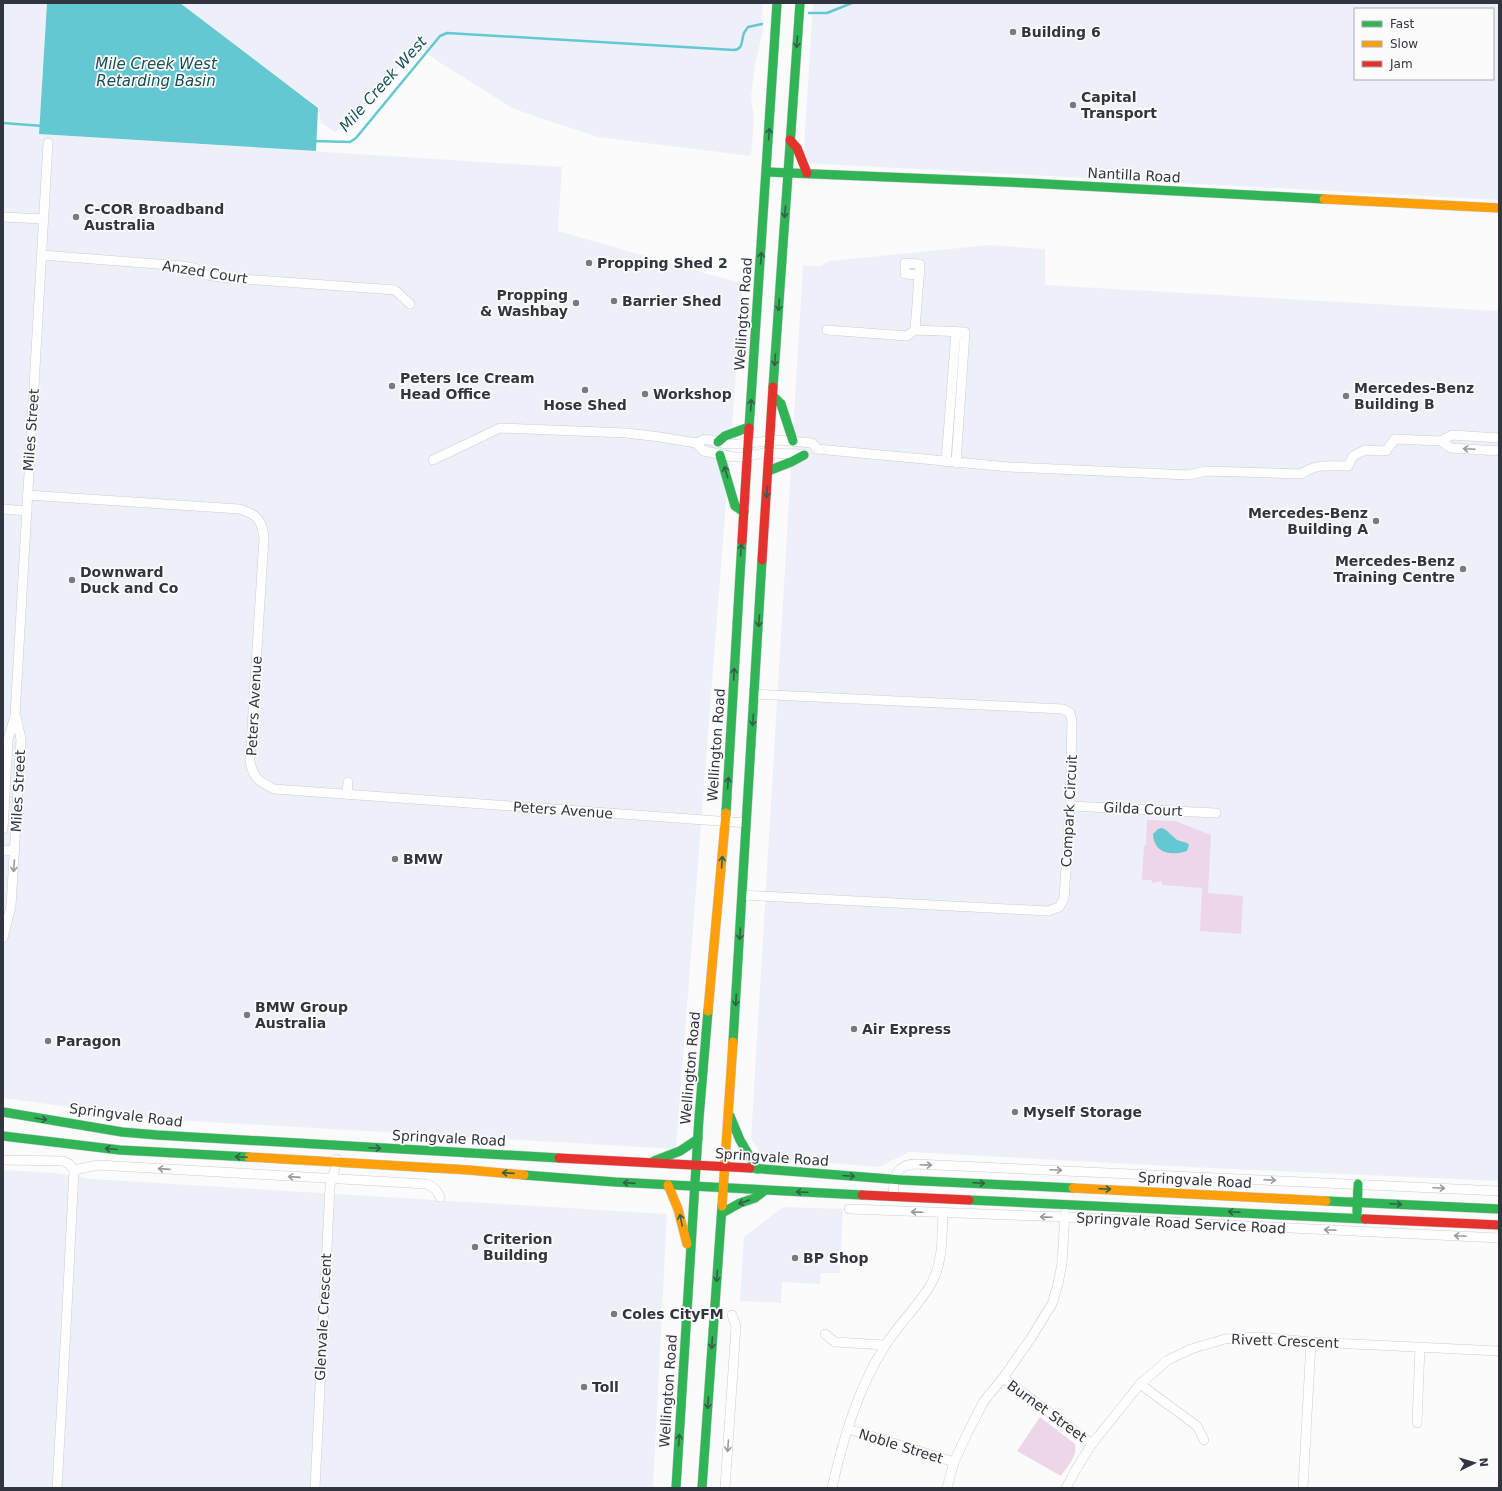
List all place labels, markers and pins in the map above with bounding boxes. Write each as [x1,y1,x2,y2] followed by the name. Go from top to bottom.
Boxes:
[1021,24,1101,40] place label: Building 6
[1008,27,1018,37] marker: Building 6
[1081,89,1157,121] place label: Capital Transport
[1068,100,1078,110] marker: Capital Transport
[84,201,224,233] place label: C-COR Broadband Australia
[71,212,81,222] marker: C-COR Broadband Australia
[597,255,728,271] place label: Propping Shed 2
[584,258,594,268] marker: Propping Shed 2
[480,287,568,319] place label: Propping & Washbay
[622,293,722,309] place label: Barrier Shed
[609,296,619,306] marker: Barrier Shed
[571,298,581,308] marker: Propping & Washbay
[400,370,535,402] place label: Peters Ice Cream Head Office
[1354,380,1474,412] place label: Mercedes-Benz Building B
[387,381,397,391] marker: Peters Ice Cream Head Office
[580,385,590,395] marker: Hose Shed
[653,386,732,402] place label: Workshop
[640,389,650,399] marker: Workshop
[1341,391,1351,401] marker: Mercedes-Benz Building B
[543,397,627,413] place label: Hose Shed
[1248,505,1368,537] place label: Mercedes-Benz Building A
[1371,516,1381,526] marker: Mercedes-Benz Building A
[1333,553,1455,585] place label: Mercedes-Benz Training Centre
[80,564,179,596] place label: Downward Duck and Co
[1458,564,1468,574] marker: Mercedes-Benz Training Centre
[67,575,77,585] marker: Downward Duck and Co
[403,851,443,867] place label: BMW
[390,854,400,864] marker: BMW
[255,999,348,1031] place label: BMW Group Australia
[242,1010,252,1020] marker: BMW Group Australia
[862,1021,951,1037] place label: Air Express
[849,1024,859,1034] marker: Air Express
[56,1033,121,1049] place label: Paragon
[43,1036,53,1046] marker: Paragon
[1023,1104,1142,1120] place label: Myself Storage
[1010,1107,1020,1117] marker: Myself Storage
[483,1231,552,1263] place label: Criterion Building
[470,1242,480,1252] marker: Criterion Building
[803,1250,869,1266] place label: BP Shop
[790,1253,800,1263] marker: BP Shop
[622,1306,724,1322] place label: Coles CityFM
[609,1309,619,1319] marker: Coles CityFM
[592,1379,619,1395] place label: Toll
[579,1382,589,1392] marker: Toll

